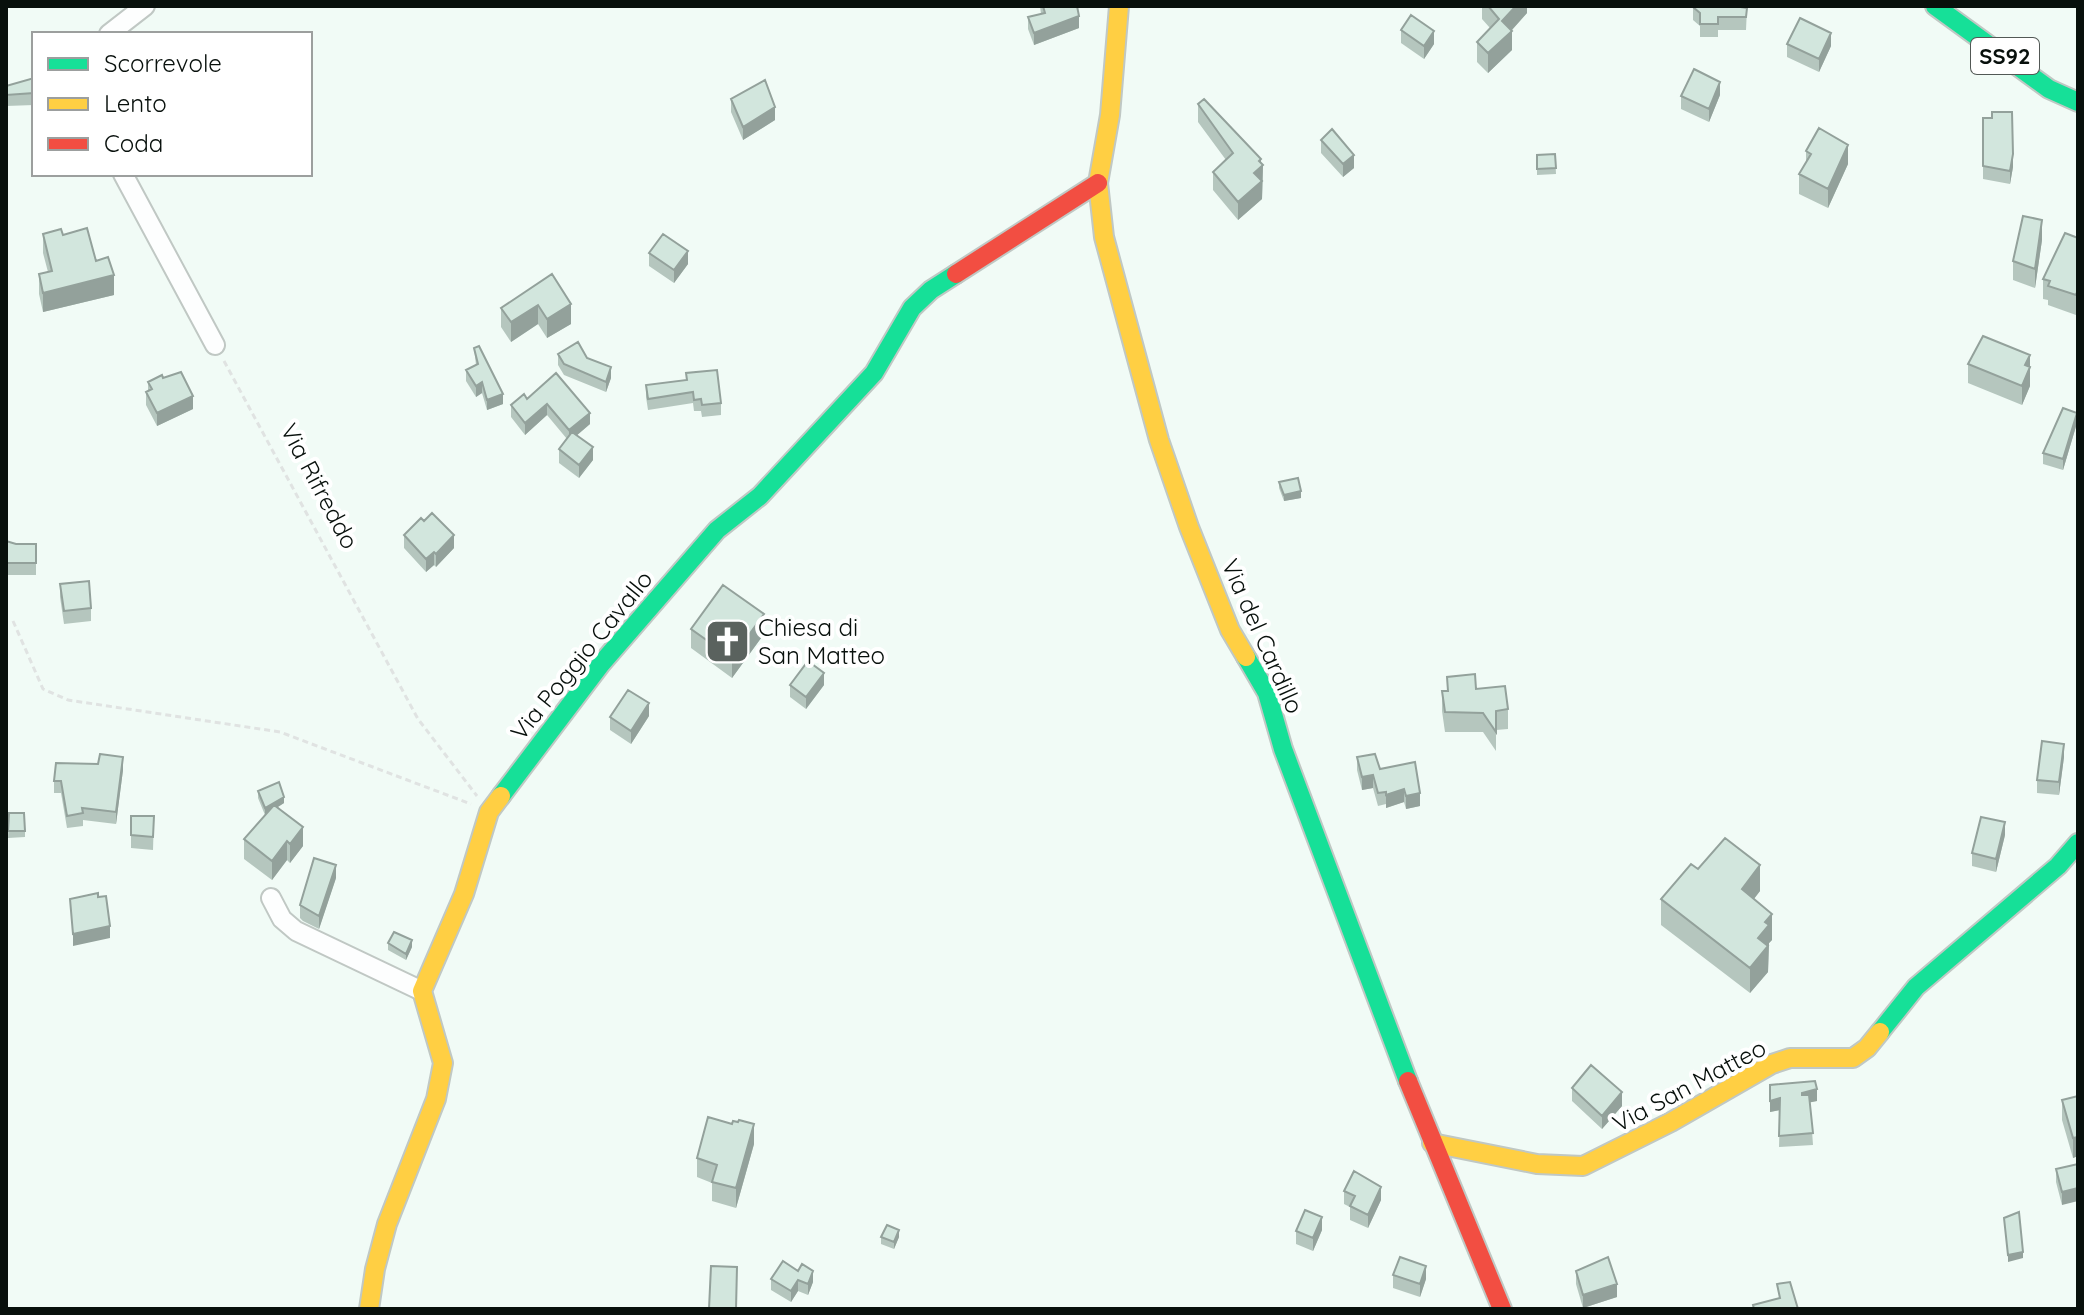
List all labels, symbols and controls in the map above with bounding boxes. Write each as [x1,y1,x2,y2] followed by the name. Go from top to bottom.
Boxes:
[32,32,312,176] legend
[1971,38,2039,74] road number: SS92
[104,48,222,78] text: Scorrevole
[104,88,167,118] text: Lento
[104,128,163,158] text: Coda
[274,418,366,554] street label: Via Rifreddo
[1215,554,1311,718] street label: Via del Cardillo
[503,564,659,746] street label: Via Poggio Cavallo
[758,612,885,670] place label: Chiesa di San Matteo
[703,617,751,665] church icon: Chiesa di San Matteo
[1607,1032,1771,1138] street label: Via San Matteo

